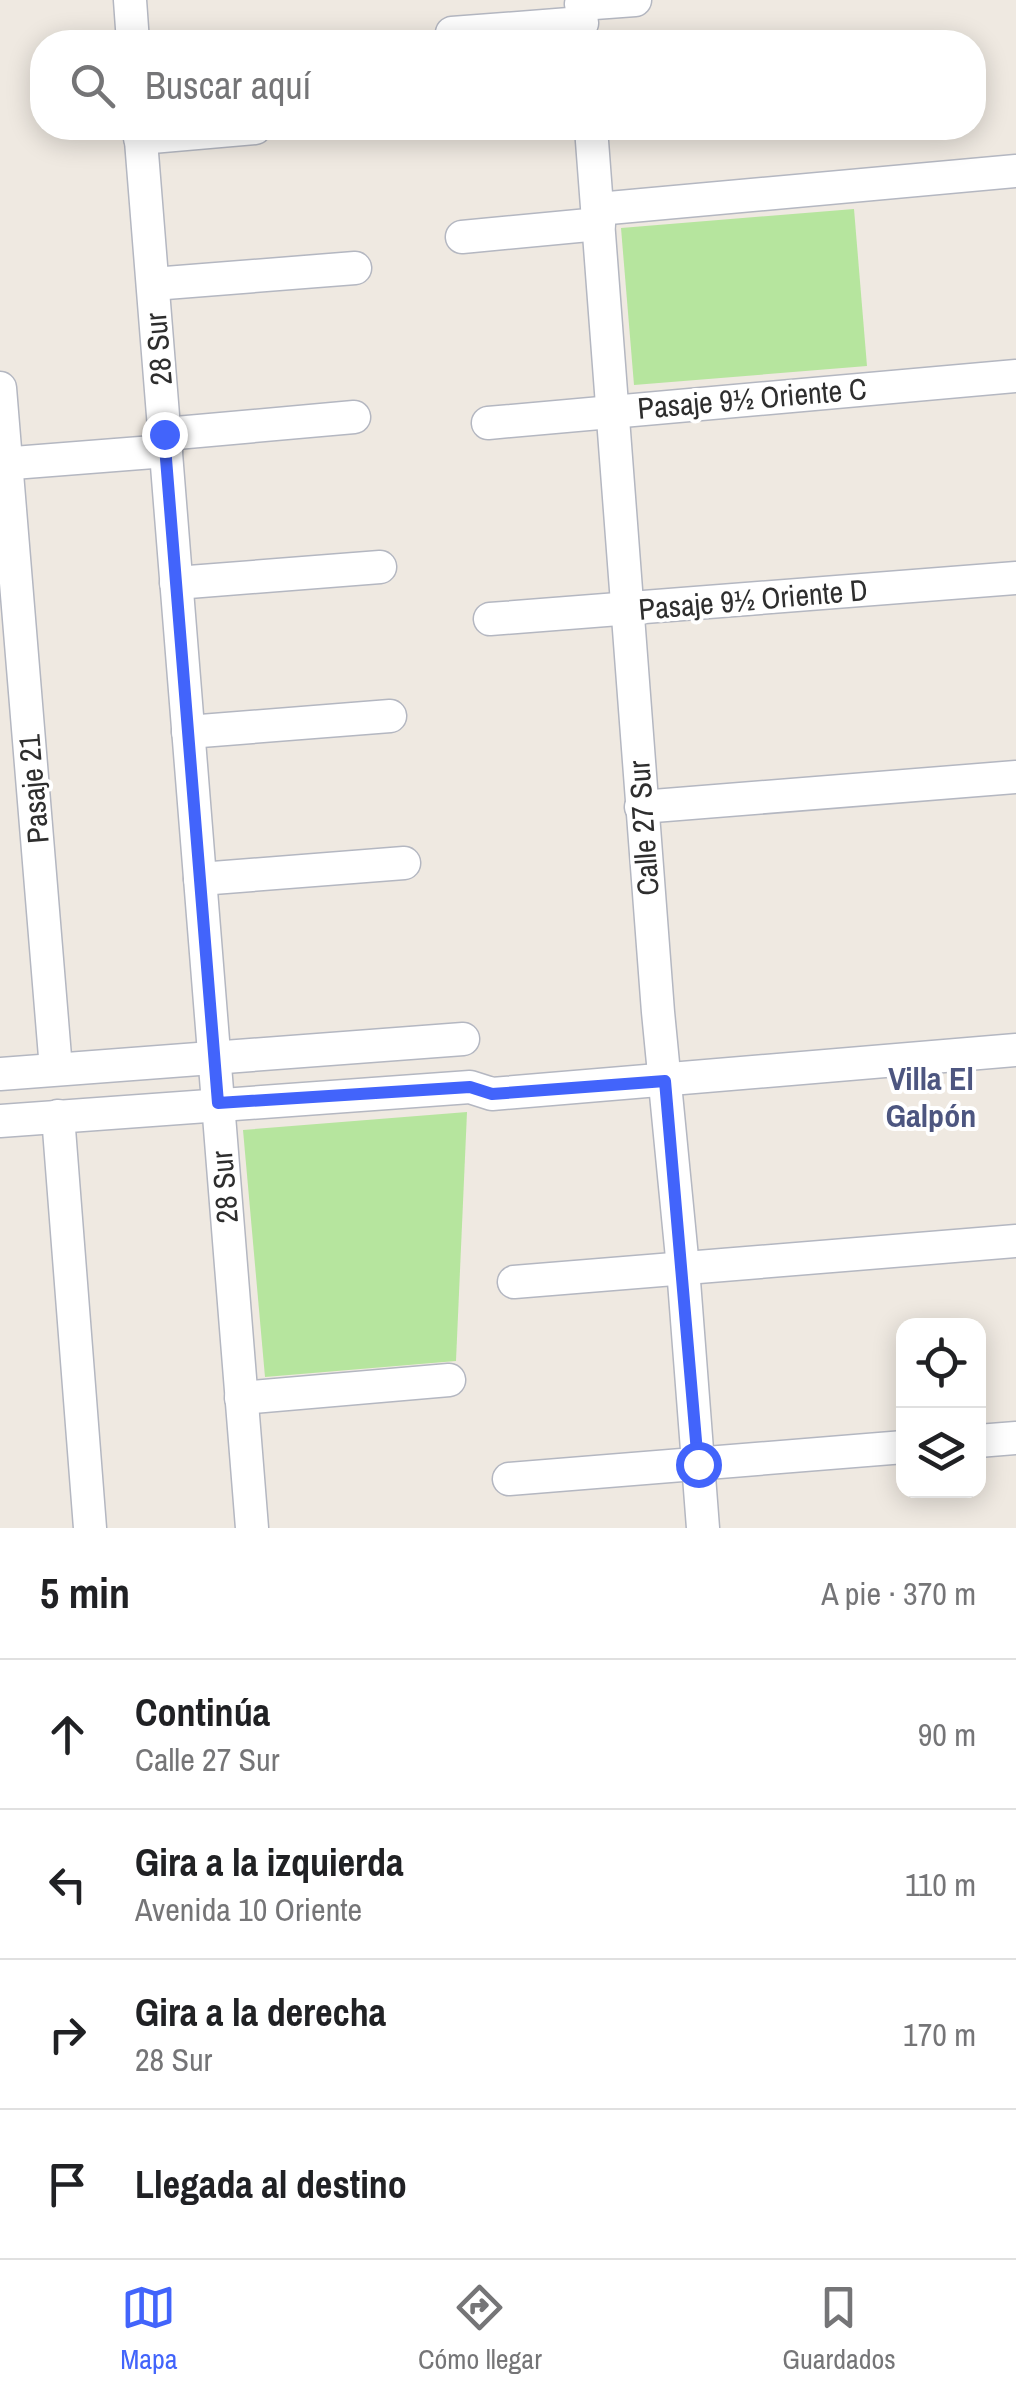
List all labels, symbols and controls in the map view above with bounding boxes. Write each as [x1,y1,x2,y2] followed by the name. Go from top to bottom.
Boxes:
[30,30,986,140] search box
[65,58,120,113] icon: search
[145,60,311,111] text: Buscar aquí
[135,310,181,387] street label: 28 Sur
[636,368,868,428] street label: Pasaje 9½ Oriente C
[142,412,188,458] route end
[637,569,869,629] street label: Pasaje 9½ Oriente D
[8,732,58,845] street label: Pasaje 21
[618,758,668,897] street label: Calle 27 Sur
[886,1057,976,1137] district label: Villa El Galpón
[201,1148,247,1225] street label: 28 Sur
[896,1318,986,1498] map controls
[896,1318,986,1408] button: locate
[896,1408,986,1498] button: layers
[676,1442,722,1488] route start
[40,1565,130,1621] text: 5 min
[821,1572,976,1615] text: A pie · 370 m
[135,1687,270,1738] text: Continúa
[40,1707,95,1762] icon: ahead
[918,1713,976,1756] text: 90 m
[135,1738,279,1781] text: Calle 27 Sur
[135,1837,403,1888] text: Gira a la izquierda
[40,1857,95,1912] icon: left
[905,1863,976,1906] text: 110 m
[135,1888,362,1931] text: Avenida 10 Oriente
[135,1987,386,2038] text: Gira a la derecha
[40,2007,95,2062] icon: right
[903,2013,976,2056] text: 170 m
[135,2038,212,2081] text: 28 Sur
[40,2157,95,2212] icon: arrive
[135,2159,407,2210] text: Llegada al destino
[120,2280,178,2378] tab: Mapa
[418,2280,542,2378] tab: Cómo llegar
[782,2280,896,2378] tab: Guardados

